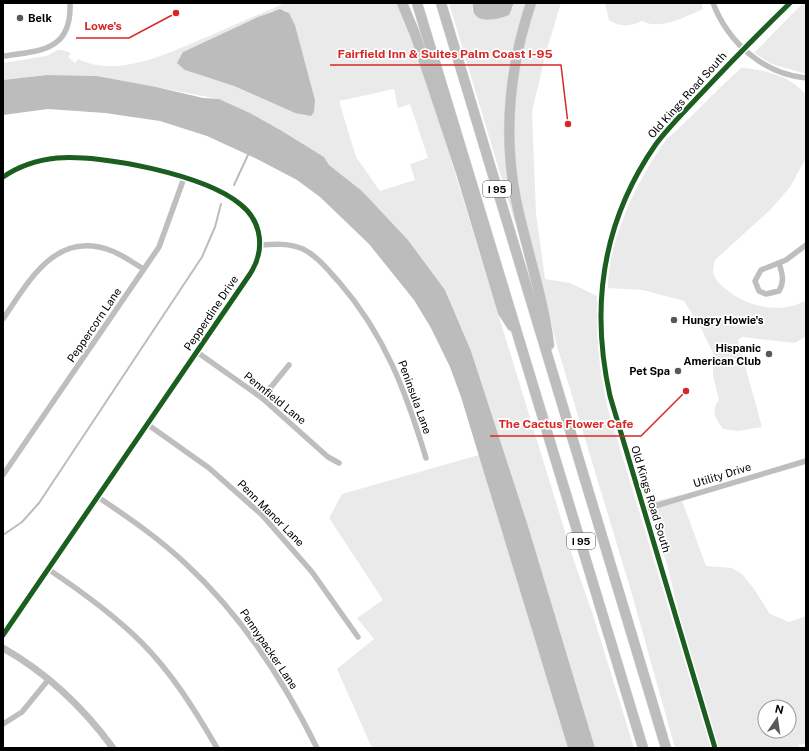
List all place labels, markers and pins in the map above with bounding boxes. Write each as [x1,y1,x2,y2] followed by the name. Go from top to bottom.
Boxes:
[28,12,53,24] place label: Belk
[15,13,25,23] marker: Belk
[76,14,129,38] callout: Lowe's
[330,41,561,65] callout: Fairfield Inn & Suites Palm Coast I-95
[682,314,764,326] place label: Hungry Howie's
[669,315,679,325] marker: Hungry Howie's
[683,342,761,367] place label: Hispanic American Club
[764,349,774,359] marker: Hispanic American Club
[629,365,670,377] place label: Pet Spa
[673,366,683,376] marker: Pet Spa
[490,412,641,436] callout: The Cactus Flower Cafe

